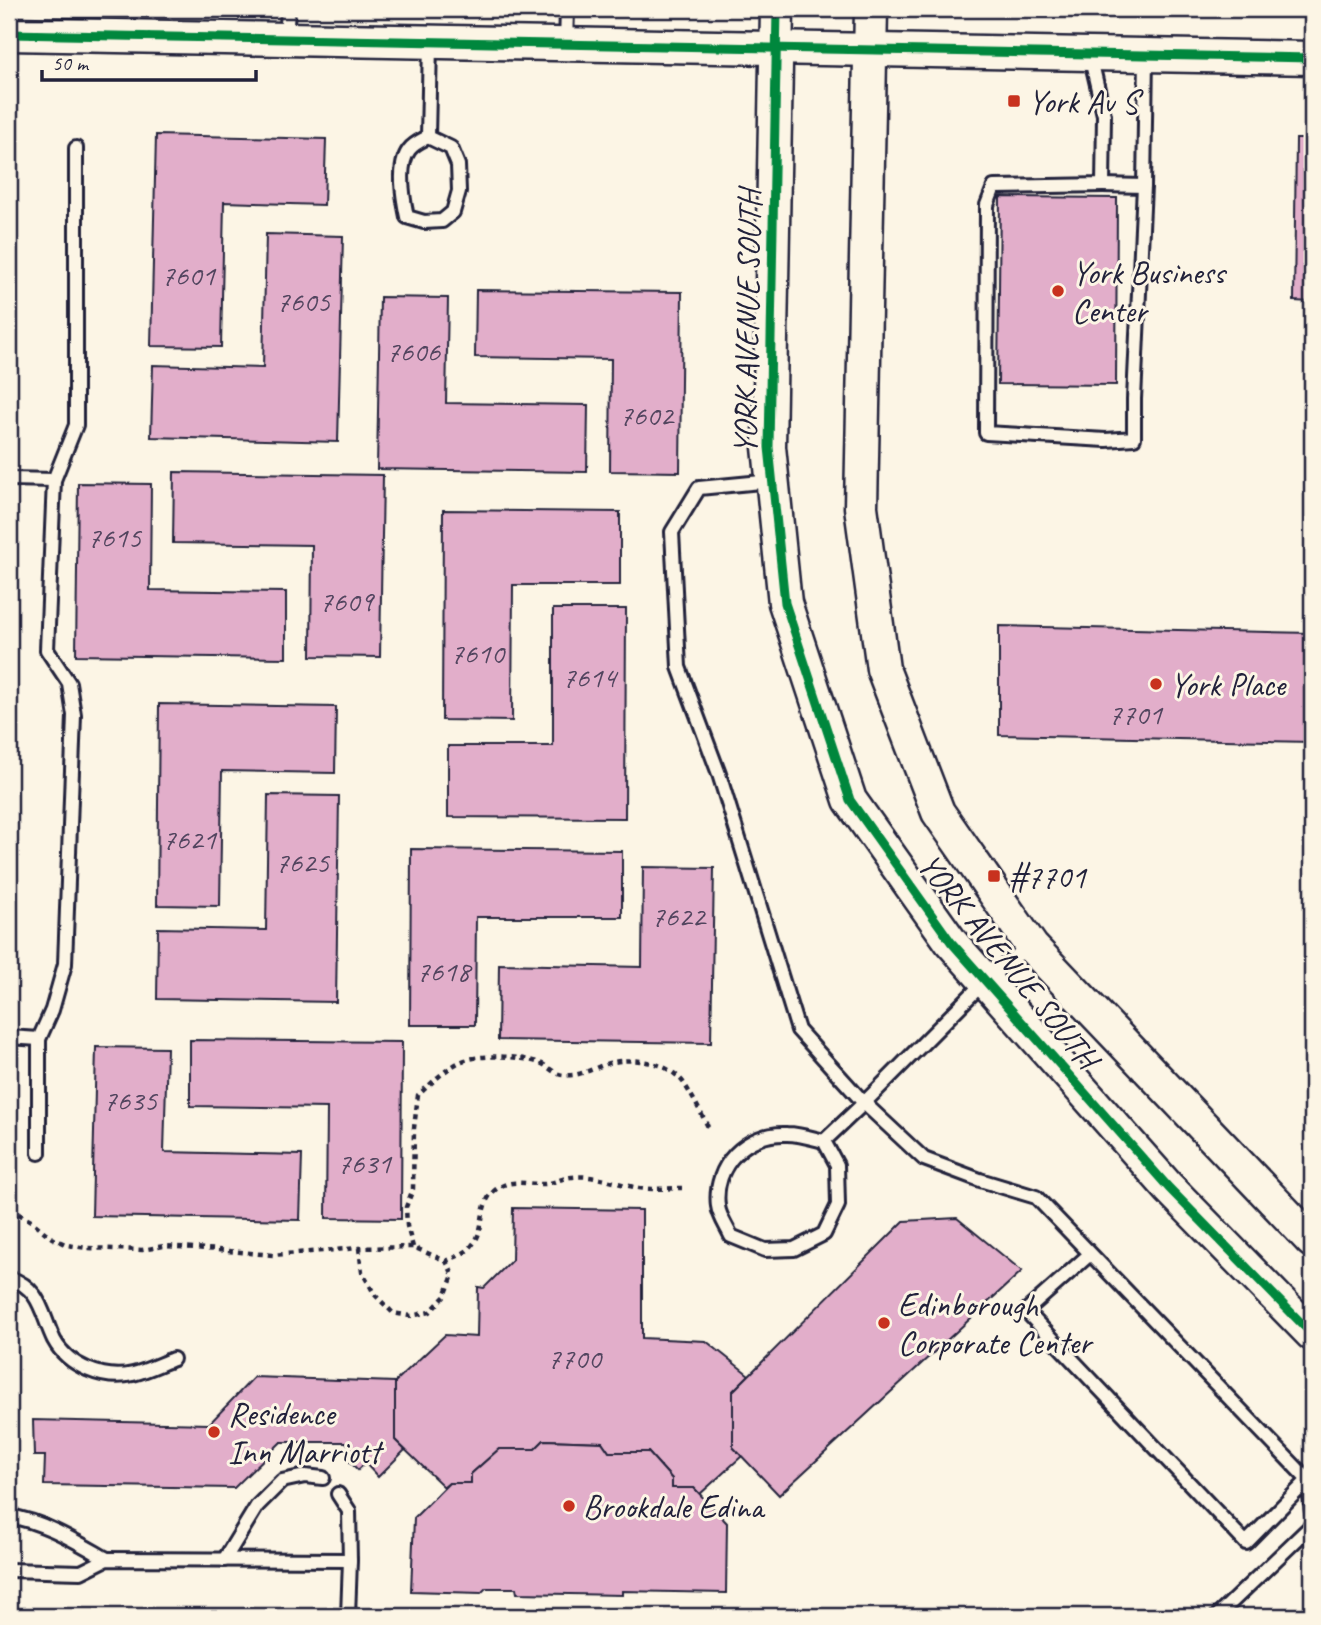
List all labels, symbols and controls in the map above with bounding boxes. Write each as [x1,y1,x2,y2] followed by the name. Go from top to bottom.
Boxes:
[42,38,256,82] scale bar
[52,50,90,76] text: 50 m
[1028,81,1144,123] place label: York Av S
[1006,93,1022,109] marker: York Av S
[724,185,770,455] street label: YORK AVENUE SOUTH
[1072,252,1228,332] place label: York Business Center
[161,256,216,294] house number: 7601
[276,282,331,320] house number: 7605
[1050,283,1066,299] marker: York Business Center
[386,332,441,370] house number: 7606
[619,396,675,434] house number: 7602
[87,518,142,556] house number: 7615
[319,582,375,620] house number: 7609
[450,634,506,672] house number: 7610
[562,658,618,696] house number: 7614
[1170,664,1287,706] place label: York Place
[1148,676,1164,692] marker: York Place
[1108,695,1164,733] house number: 7701
[162,820,217,858] house number: 7621
[275,843,330,881] house number: 7625
[909,845,1111,1080] street label: YORK AVENUE SOUTH
[1008,856,1088,898] place label: #7701
[986,868,1002,884] marker: #7701
[651,897,707,935] house number: 7622
[416,952,472,990] house number: 7618
[103,1081,158,1119] house number: 7635
[337,1144,392,1182] house number: 7631
[898,1284,1094,1364] place label: Edinborough Corporate Center
[876,1315,892,1331] marker: Edinborough Corporate Center
[547,1339,603,1377] house number: 7700
[228,1393,384,1473] place label: Residence Inn Marriott
[206,1424,222,1440] marker: Residence Inn Marriott
[583,1486,766,1528] place label: Brookdale Edina
[561,1498,577,1514] marker: Brookdale Edina

